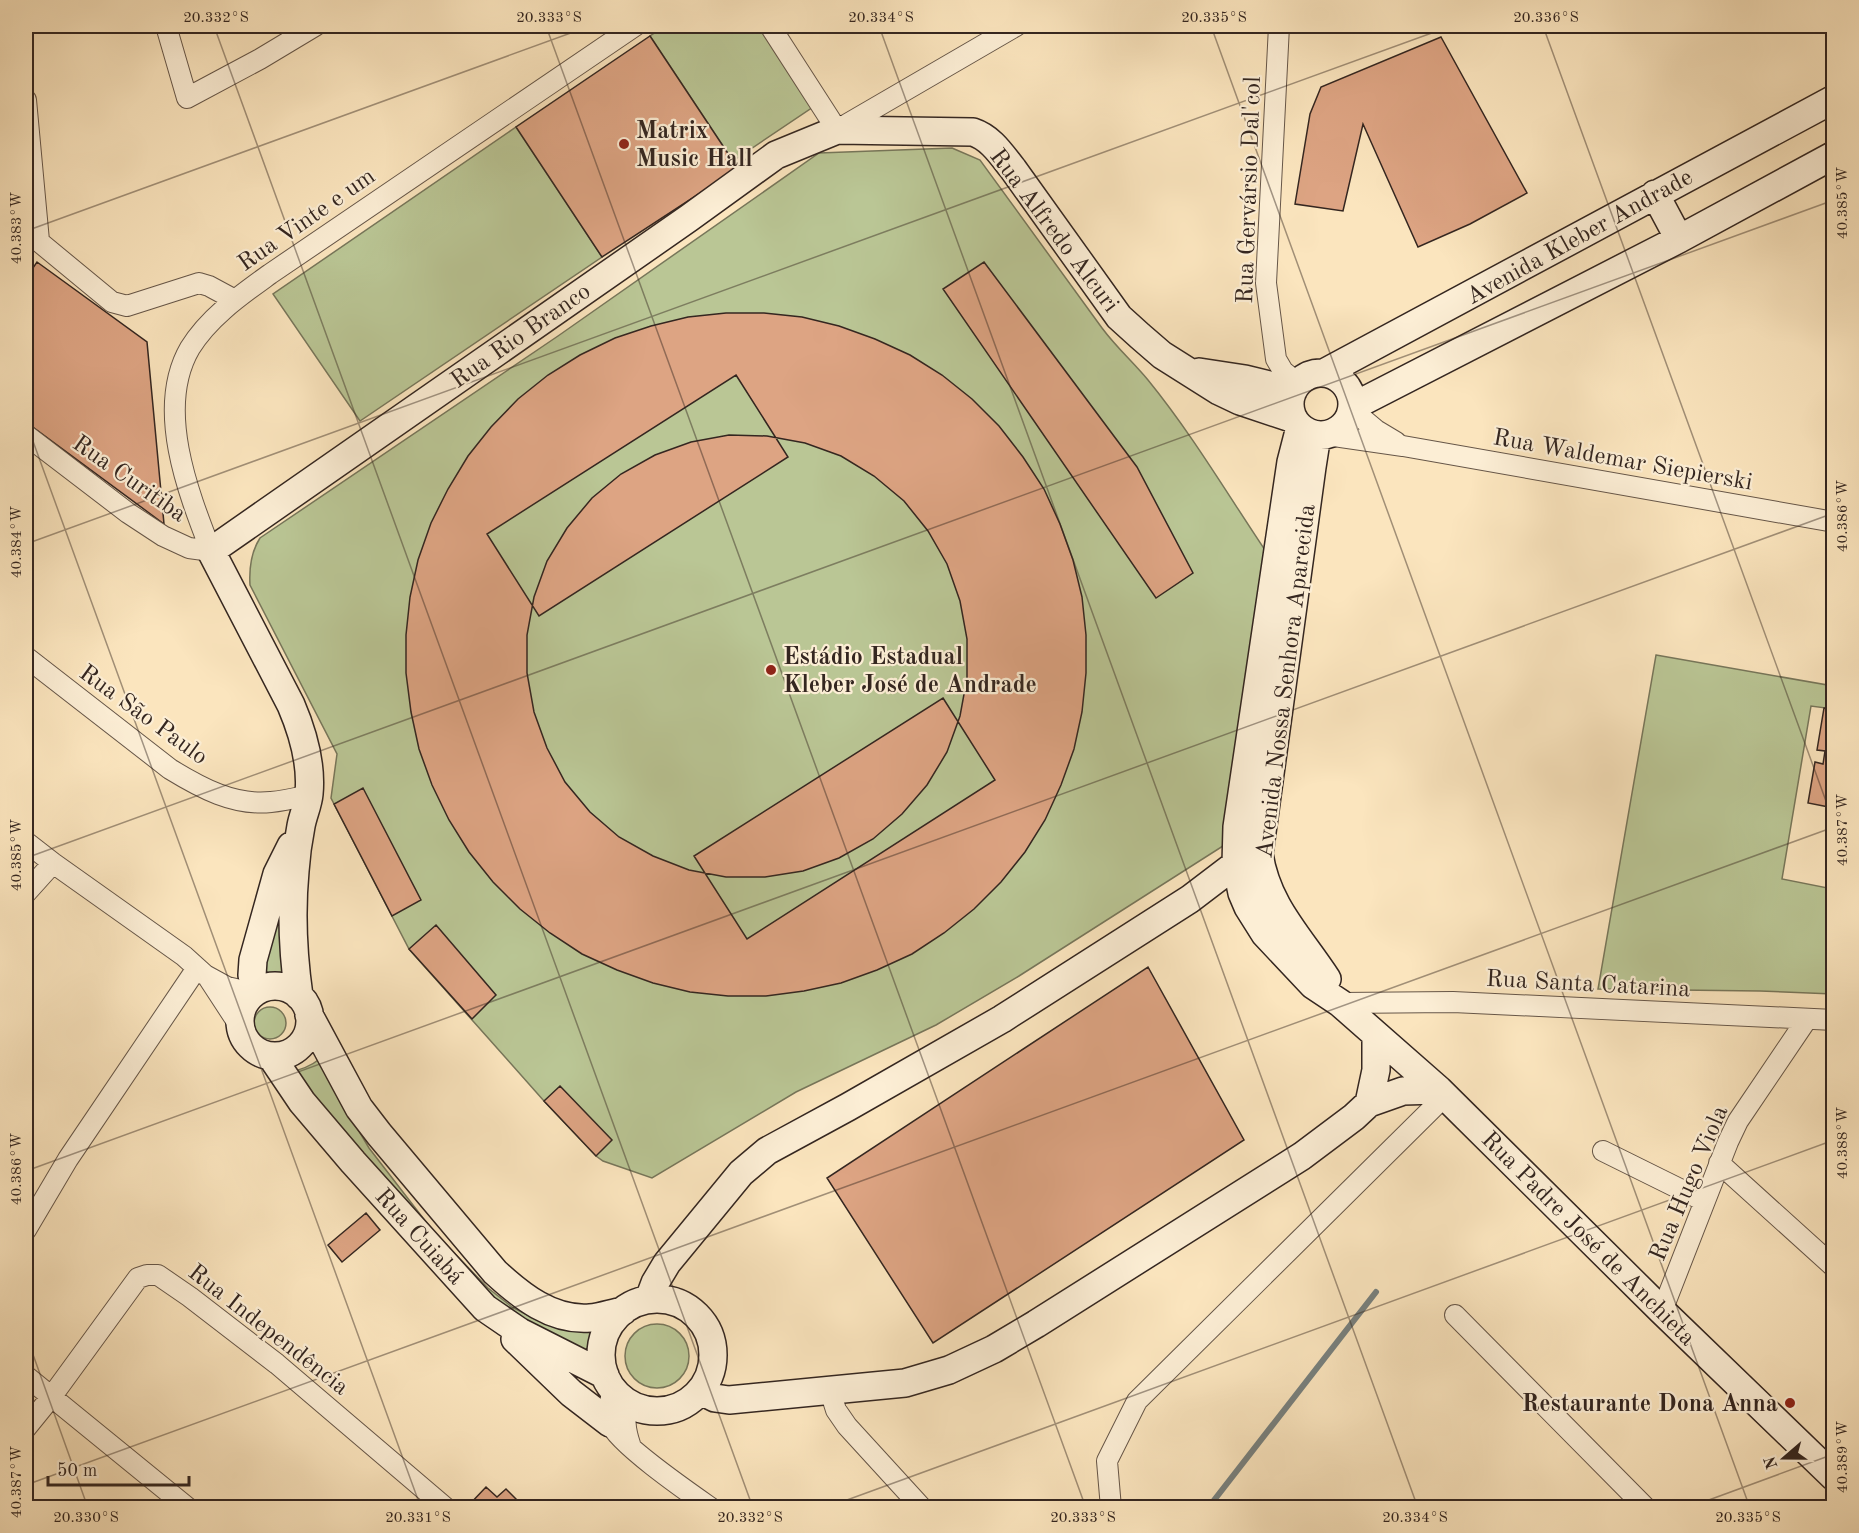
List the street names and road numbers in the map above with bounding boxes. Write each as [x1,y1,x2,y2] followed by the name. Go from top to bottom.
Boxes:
[1234,76,1266,304] street label: Rua Gervársio Dal'col
[984,145,1122,317] street label: Rua Alfredo Alcuri
[234,165,380,277] street label: Rua Vinte e um
[1463,166,1697,310] street label: Avenida Kleber Andrade
[447,280,595,394] street label: Rua Rio Branco
[1491,426,1754,496] street label: Rua Waldemar Siepierski
[68,432,190,528] street label: Rua Curitiba
[1253,503,1321,860] street label: Avenida Nossa Senhora Aparecida
[74,661,211,770] street label: Rua São Paulo
[1485,968,1691,1002] street label: Rua Santa Catarina
[1646,1103,1733,1265] street label: Rua Hugo Viola
[1476,1128,1699,1351] street label: Rua Padre José de Anchieta
[369,1185,468,1290] street label: Rua Cuiabá
[183,1261,353,1401] street label: Rua Independência

